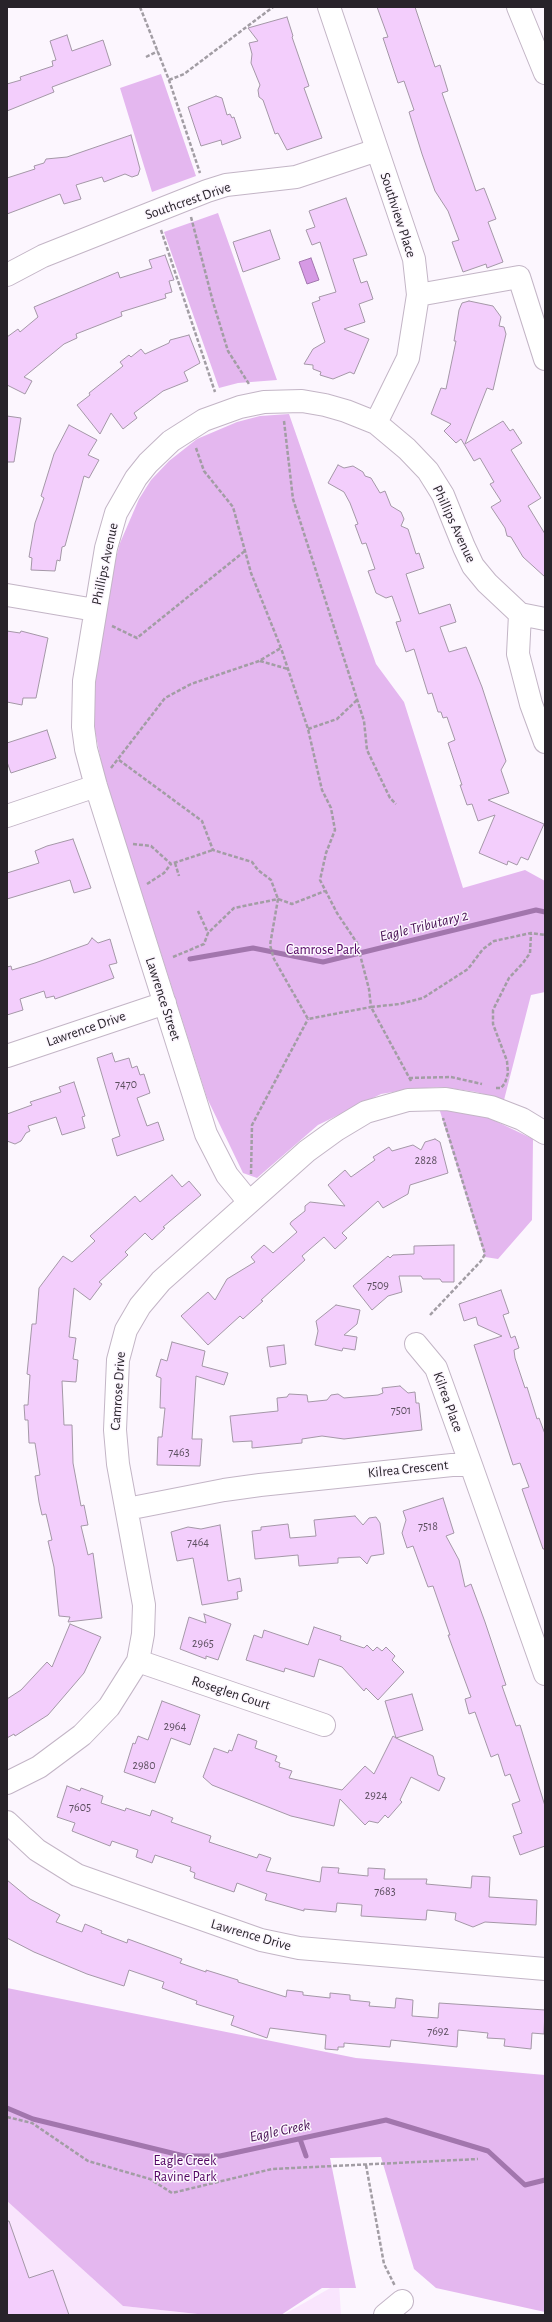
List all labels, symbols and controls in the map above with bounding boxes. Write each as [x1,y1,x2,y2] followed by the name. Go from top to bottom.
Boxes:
[376,170,420,260] street label: Southview Place
[143,179,233,223] street label: Southcrest Drive
[429,483,479,565] street label: Phillips Avenue
[88,521,122,607] street label: Phillips Avenue
[378,906,470,946] water label: Eagle Tributary 2
[286,942,360,958] park label: Camrose Park
[142,955,184,1043] street label: Lawrence Street
[44,1008,128,1050] street label: Lawrence Drive
[115,1077,137,1091] house number: 7470
[415,1153,437,1167] house number: 2828
[367,1278,389,1292] house number: 7509
[107,1351,129,1431] street label: Camrose Drive
[429,1369,467,1435] street label: Kilrea Place
[391,1403,411,1417] house number: 7501
[168,1445,190,1459] house number: 7463
[367,1456,449,1482] street label: Kilrea Crescent
[418,1519,438,1533] house number: 7518
[187,1535,209,1549] house number: 7464
[192,1636,214,1650] house number: 2965
[190,1672,272,1714] street label: Roseglen Court
[164,1719,186,1733] house number: 2964
[132,1758,156,1772] house number: 2980
[365,1788,387,1802] house number: 2924
[69,1800,91,1814] house number: 7605
[374,1884,396,1898] house number: 7683
[209,1915,293,1955] street label: Lawrence Drive
[427,2024,449,2038] house number: 7692
[248,2116,312,2146] water label: Eagle Creek
[153,2153,217,2186] park label: Eagle Creek Ravine Park

